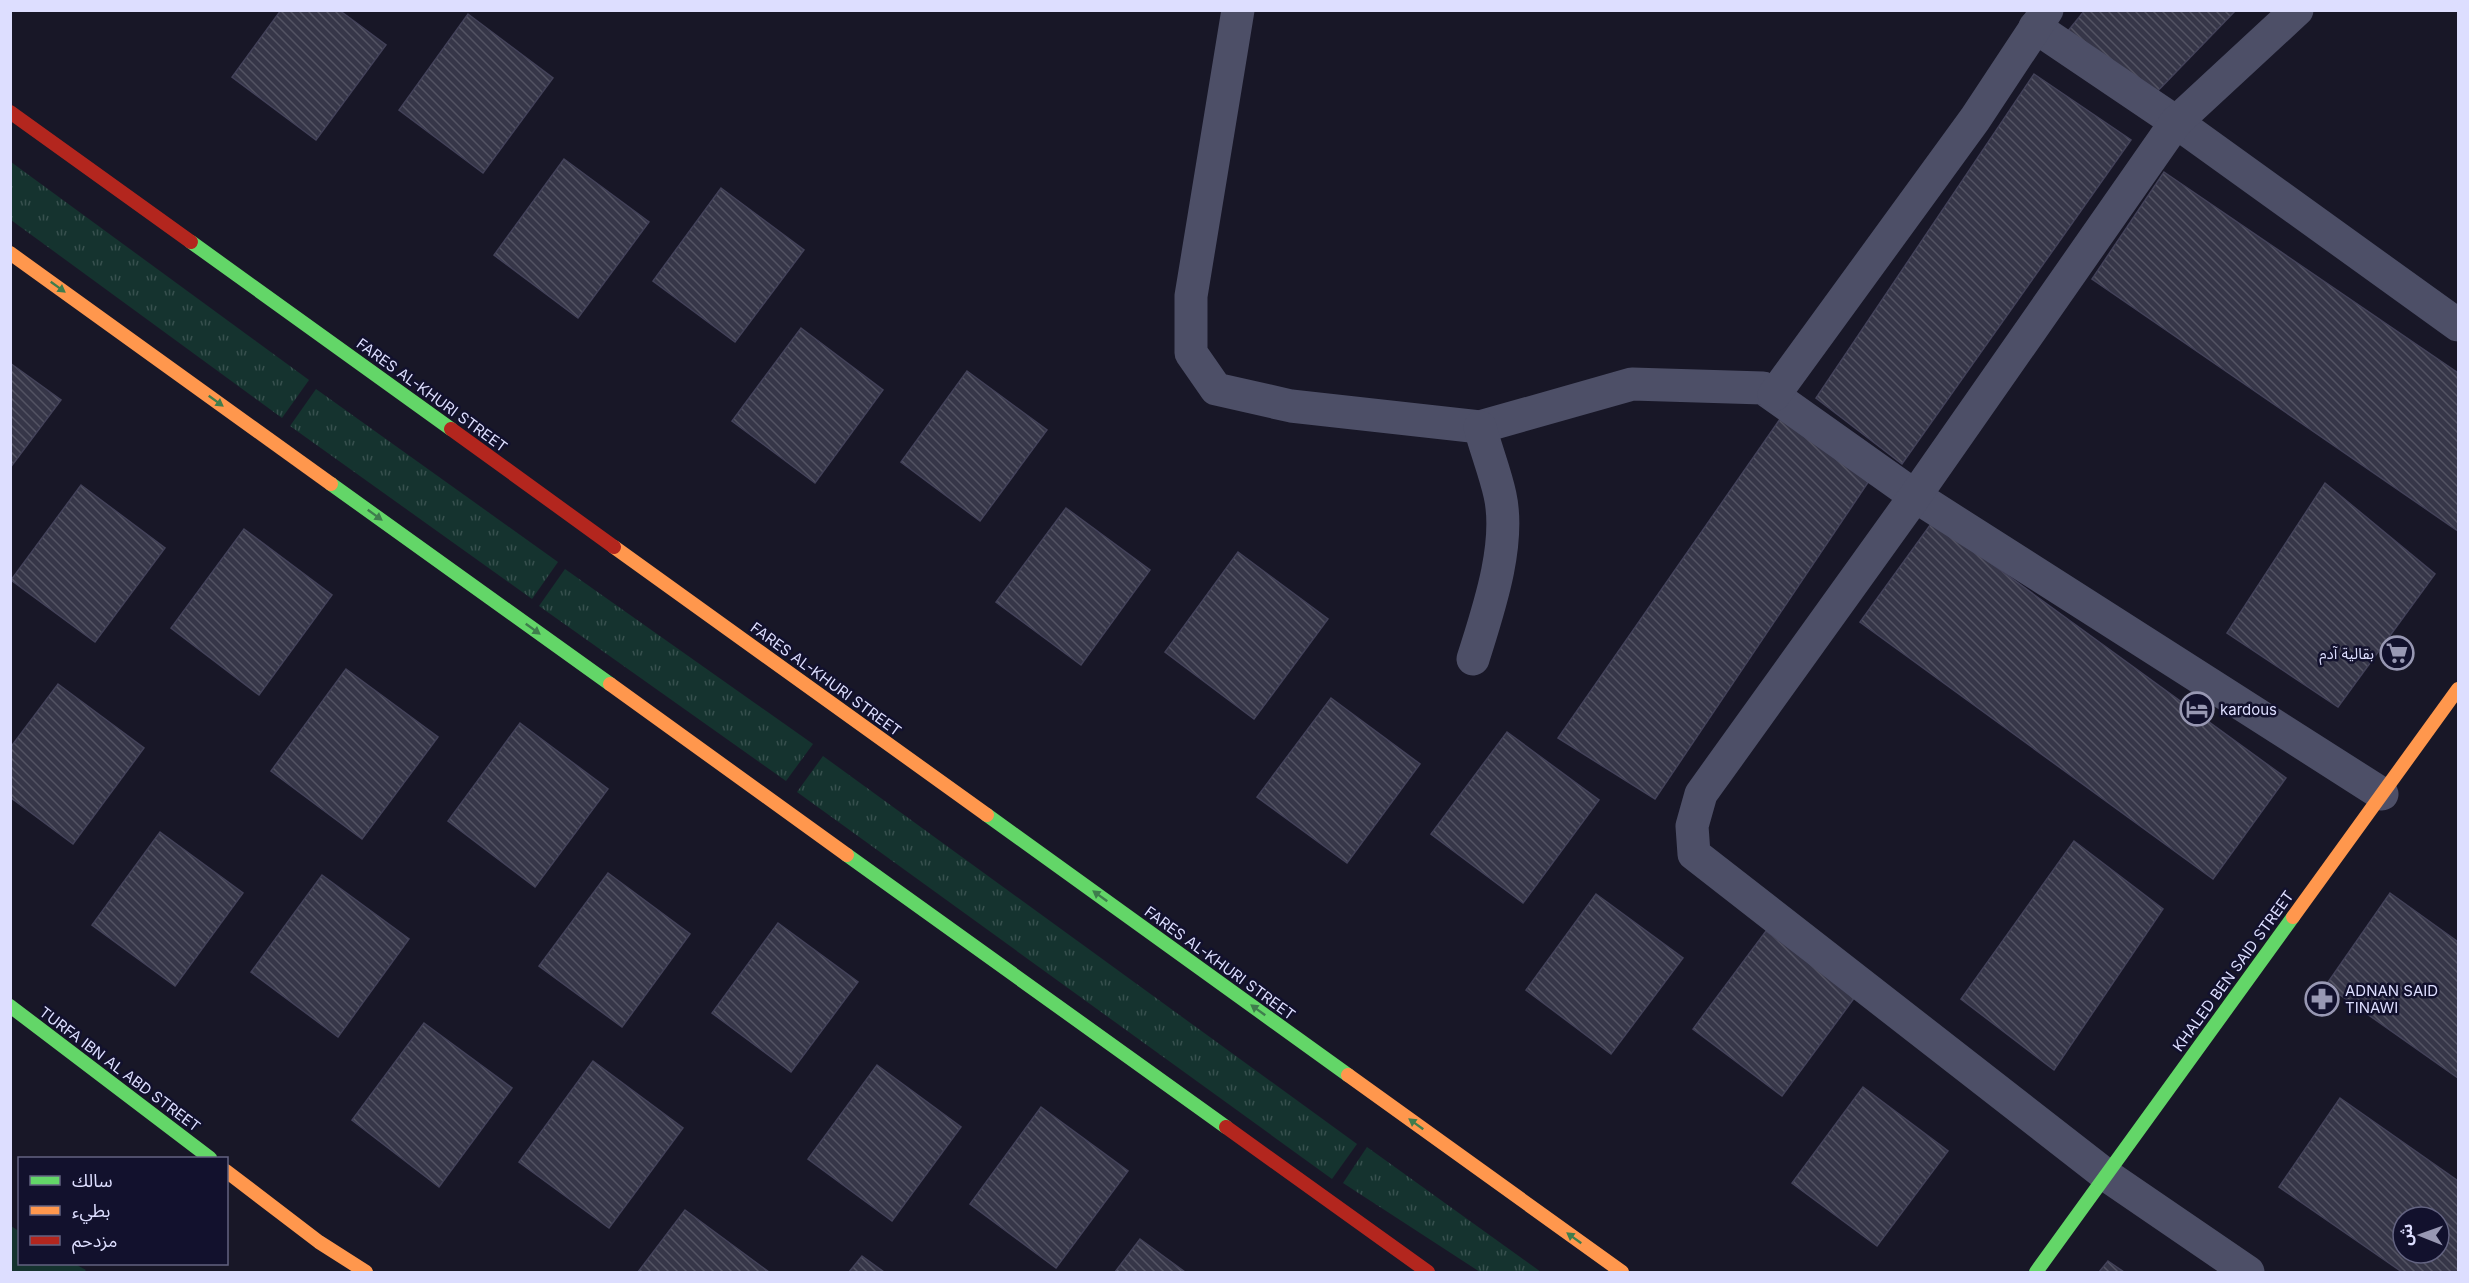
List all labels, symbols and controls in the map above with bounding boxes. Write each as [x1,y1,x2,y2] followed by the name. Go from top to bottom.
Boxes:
[50,281,66,292] one-way arrow
[353,334,511,456] street label: FARES AL-KHURI STREET
[208,395,224,407] one-way arrow
[366,509,382,521] one-way arrow
[747,618,905,740] street label: FARES AL-KHURI STREET
[524,623,540,635] one-way arrow
[2379,635,2415,671] supermarket icon: بقالية آدم
[2319,644,2374,665] place label: بقالية آدم
[2179,691,2215,727] hotel icon: kardous
[2220,700,2277,719] place label: kardous
[2168,887,2298,1055] street label: KHALED BEN SAID STREET
[1092,891,1107,903] one-way arrow
[1141,902,1299,1024] street label: FARES AL-KHURI STREET
[2304,981,2340,1017] pharmacy icon: ADNAN SAID TINAWI
[2345,981,2438,1017] place label: ADNAN SAID TINAWI
[36,1002,204,1136] street label: TURFA IBN AL ABD STREET
[1251,1004,1267,1016] one-way arrow
[1409,1118,1425,1130] one-way arrow
[18,1157,228,1265] legend
[72,1170,113,1191] text: سالك
[72,1200,110,1224] text: بطيء
[2391,1205,2451,1265] north arrow
[2396,1224,2416,1246] text: ش
[72,1230,117,1254] text: مزدحم
[1567,1232,1583,1244] one-way arrow

